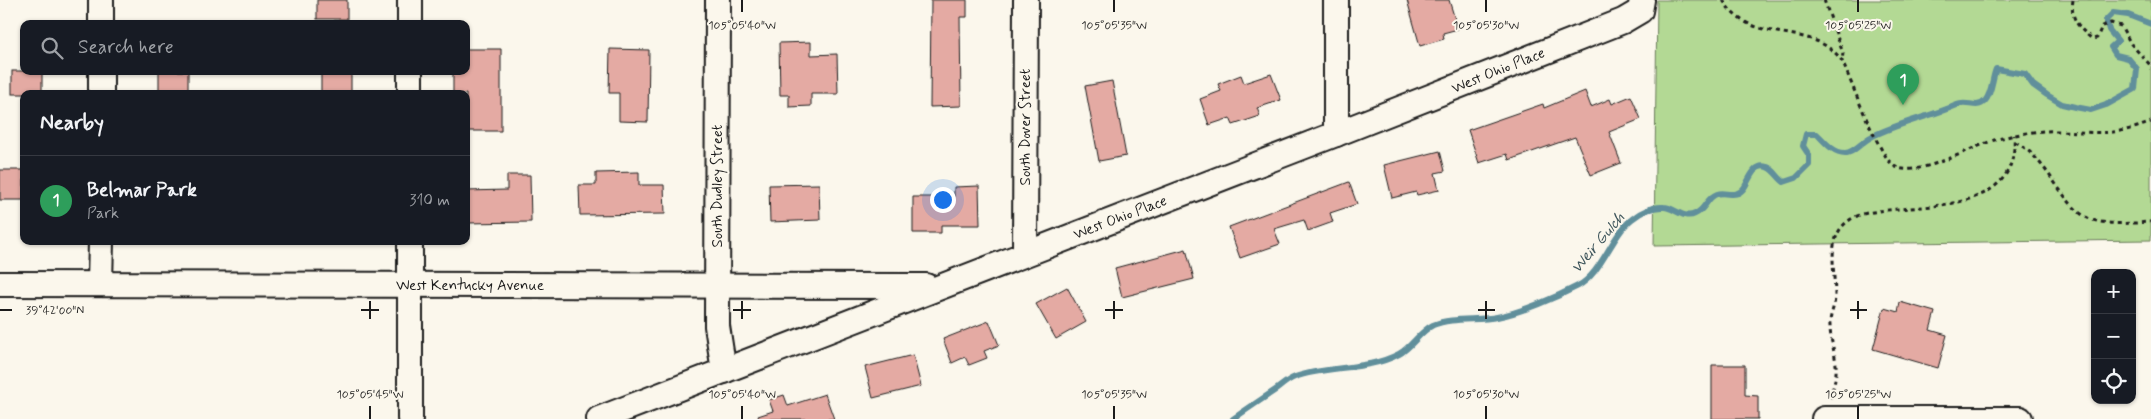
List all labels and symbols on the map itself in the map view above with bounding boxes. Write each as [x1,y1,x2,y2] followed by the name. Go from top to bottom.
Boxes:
[708,18,776,34] text: 105°05'40"W
[1081,18,1147,34] text: 105°05'35"W
[1453,18,1519,34] text: 105°05'30"W
[1825,18,1891,34] text: 105°05'25"W
[1449,43,1548,99] street label: West Ohio Place
[1887,64,1919,105] pin: 1
[1016,68,1036,185] street label: South Dover Street
[708,124,728,247] street label: South Dudley Street
[930,187,956,213] your location
[1071,191,1170,245] street label: West Ohio Place
[1567,208,1630,278] water label: Weir Gulch
[396,276,544,296] street label: West Kentucky Avenue
[26,303,84,319] text: 39°42'00"N
[336,387,404,403] text: 105°05'45"W
[708,387,776,403] text: 105°05'40"W
[1081,387,1147,403] text: 105°05'35"W
[1453,387,1519,403] text: 105°05'30"W
[1825,387,1891,403] text: 105°05'25"W

